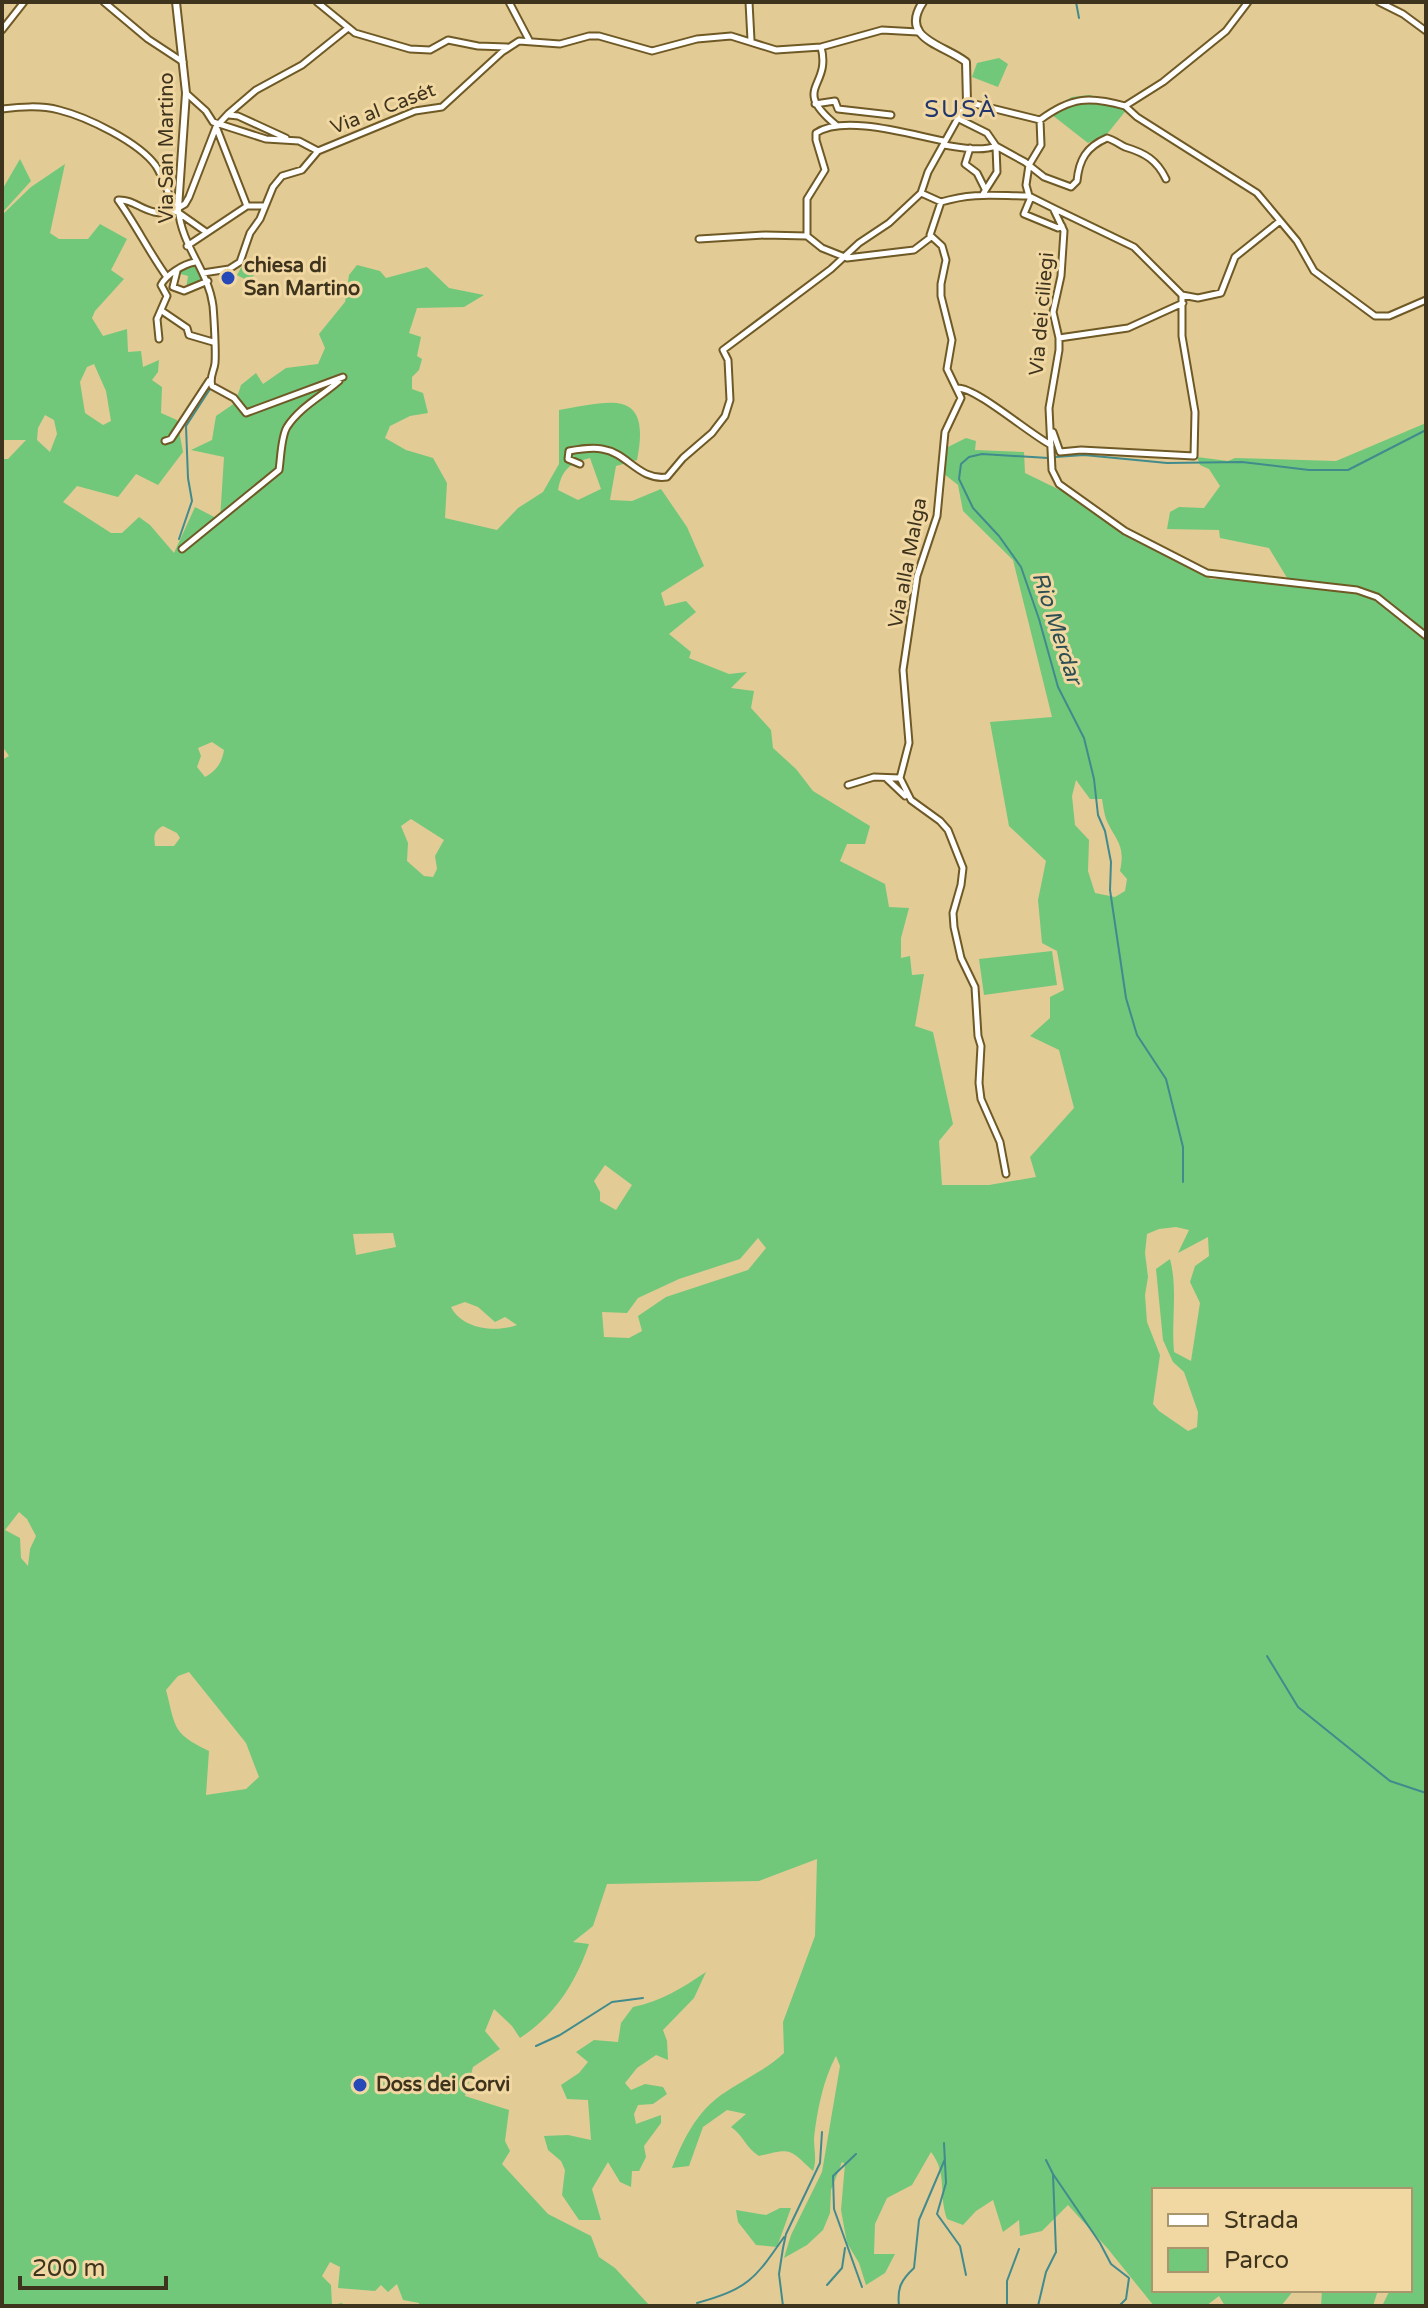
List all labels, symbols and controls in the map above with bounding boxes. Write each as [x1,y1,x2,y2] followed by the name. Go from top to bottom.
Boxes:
[155,72,179,224] street label: Via San Martino
[327,78,439,140] street label: Via al Casét
[924,94,998,124] district label: SUSÀ
[1025,251,1059,377] street label: Via dei ciliegi
[244,254,360,301] place label: chiesa di San Martino
[219,269,237,287] marker: chiesa di San Martino
[884,496,932,630] street label: Via alla Malga
[1027,569,1088,690] water label: Rio Merdar
[376,2073,510,2097] place label: Doss dei Corvi
[351,2076,369,2094] marker: Doss dei Corvi
[1152,2188,1412,2292] legend
[1224,2206,1299,2235] text: Strada
[20,2240,166,2290] scale bar
[1224,2246,1289,2275] text: Parco
[32,2254,106,2283] text: 200 m

